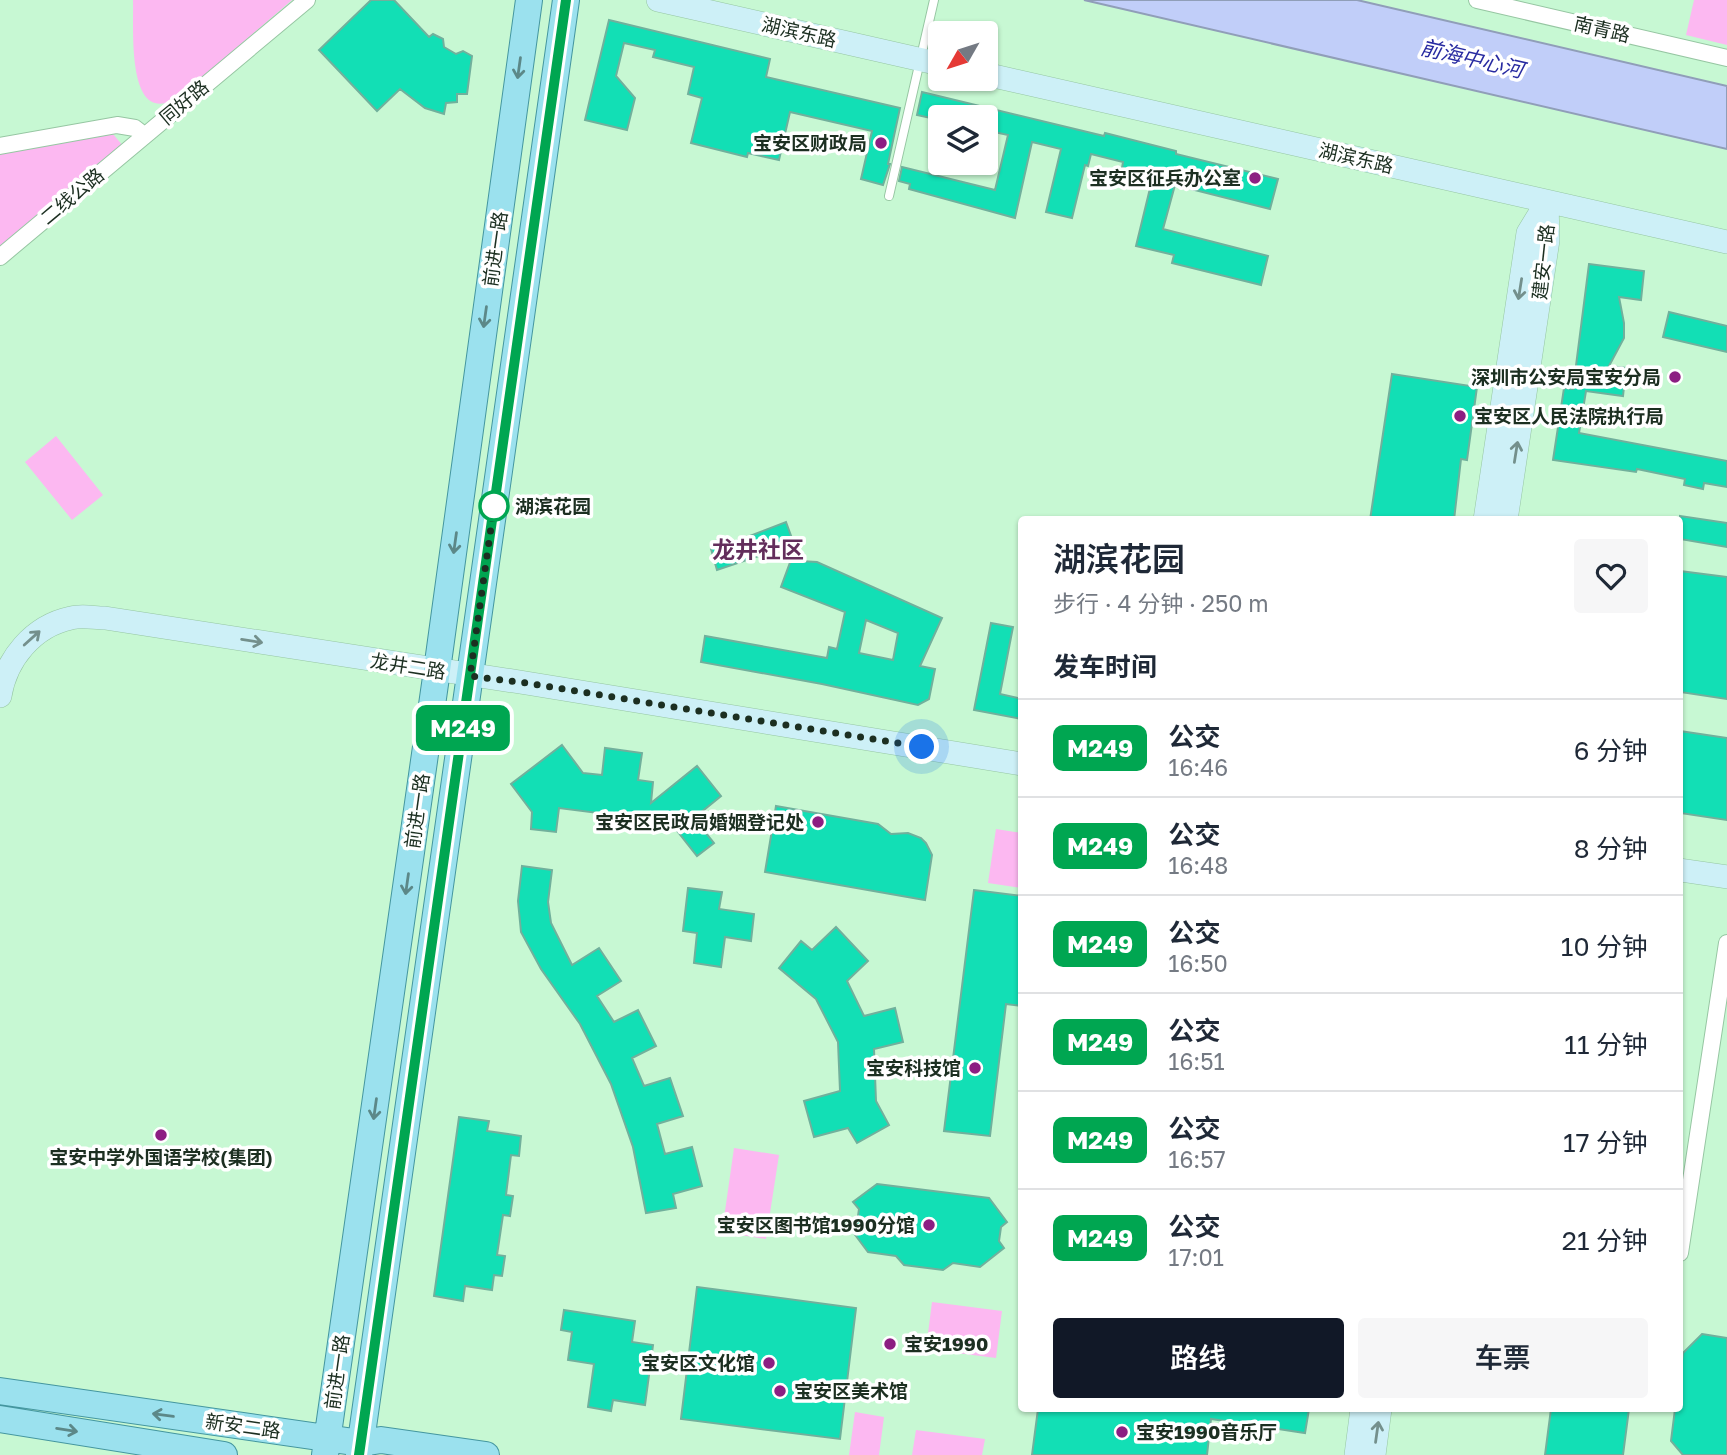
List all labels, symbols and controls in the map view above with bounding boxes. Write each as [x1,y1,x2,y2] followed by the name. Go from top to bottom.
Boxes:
[1572,11,1632,46] street label: 南青路
[759,12,839,51] street label: 湖滨东路
[928,21,998,91] north arrow
[928,21,998,175] map controls
[1418,34,1530,83] water label: 前海中心河
[513,56,526,78] one-way arrow
[154,74,213,129] street label: 同好路
[928,105,998,175] button: layers
[753,131,867,154] place label: 宝安区财政局
[873,135,889,151] marker: 宝安区财政局
[1316,138,1396,177] street label: 湖滨东路
[35,162,108,229] street label: 二线公路
[1089,166,1241,189] place label: 宝安区征兵办公室
[1247,170,1263,186] marker: 宝安区征兵办公室
[478,210,511,288] street label: 前进一路
[1527,223,1558,301] street label: 建安一路
[1513,277,1526,300] one-way arrow
[479,305,492,328] one-way arrow
[1471,365,1661,388] place label: 深圳市公安局宝安分局
[1667,369,1683,385] marker: 深圳市公安局宝安分局
[1474,404,1664,427] place label: 宝安区人民法院执行局
[1452,408,1468,424] marker: 宝安区人民法院执行局
[1510,441,1523,464] one-way arrow
[479,491,509,521] marker: 湖滨花园
[515,494,591,517] place label: 湖滨花园
[448,531,461,554] one-way arrow
[712,535,804,563] district label: 龙井社区
[1053,539,1185,578] text: 湖滨花园
[1574,539,1648,613] button: heart
[1053,589,1269,617] text: 步行 · 4 分钟 · 250 m
[23,631,41,647] one-way arrow
[240,635,263,648] one-way arrow
[369,648,447,683] street label: 龙井二路
[1053,651,1157,682] text: 发车时间
[414,705,512,751] line badge: M249
[430,713,496,742] text: M249
[1168,721,1220,752] text: 公交
[904,729,939,764] your location
[1067,733,1133,762] text: M249
[1574,735,1648,766] text: 6 分钟
[1168,753,1228,781] text: 16:46
[400,772,433,850] street label: 前进一路
[595,810,804,833] place label: 宝安区民政局婚姻登记处
[810,814,826,830] marker: 宝安区民政局婚姻登记处
[1168,819,1220,850] text: 公交
[1067,831,1133,860] text: M249
[1574,833,1648,864] text: 8 分钟
[1168,851,1228,879] text: 16:48
[400,872,413,894] one-way arrow
[1168,917,1220,948] text: 公交
[1067,929,1133,958] text: M249
[1561,931,1648,962] text: 10 分钟
[1168,949,1228,977] text: 16:50
[1168,1015,1220,1046] text: 公交
[1067,1027,1133,1056] text: M249
[1564,1029,1648,1060] text: 11 分钟
[1168,1047,1225,1075] text: 16:51
[866,1056,961,1079] place label: 宝安科技馆
[967,1060,983,1076] marker: 宝安科技馆
[368,1097,381,1120] one-way arrow
[1168,1113,1220,1144] text: 公交
[1067,1125,1133,1154] text: M249
[153,1127,169,1143] marker: 宝安中学外国语学校(集团)
[1563,1127,1648,1158] text: 17 分钟
[49,1145,273,1168] place label: 宝安中学外国语学校(集团)
[1168,1145,1226,1173] text: 16:57
[1168,1211,1220,1242] text: 公交
[717,1213,915,1236] place label: 宝安区图书馆1990分馆
[921,1217,937,1233] marker: 宝安区图书馆1990分馆
[1067,1223,1133,1252] text: M249
[1562,1225,1648,1256] text: 21 分钟
[1168,1243,1224,1271] text: 17:01
[1053,1318,1344,1398] button: 路线
[1358,1318,1648,1398] button: 车票
[904,1332,988,1355] place label: 宝安1990
[320,1333,353,1411] street label: 前进一路
[882,1336,898,1352] marker: 宝安1990
[641,1351,755,1374] place label: 宝安区文化馆
[761,1355,777,1371] marker: 宝安区文化馆
[794,1379,908,1402] place label: 宝安区美术馆
[772,1383,788,1399] marker: 宝安区美术馆
[152,1408,175,1421] one-way arrow
[204,1409,282,1442] street label: 新安二路
[1136,1420,1277,1443] place label: 宝安1990音乐厅
[1371,1421,1384,1444] one-way arrow
[55,1424,78,1437] one-way arrow
[1114,1424,1130,1440] marker: 宝安1990音乐厅

